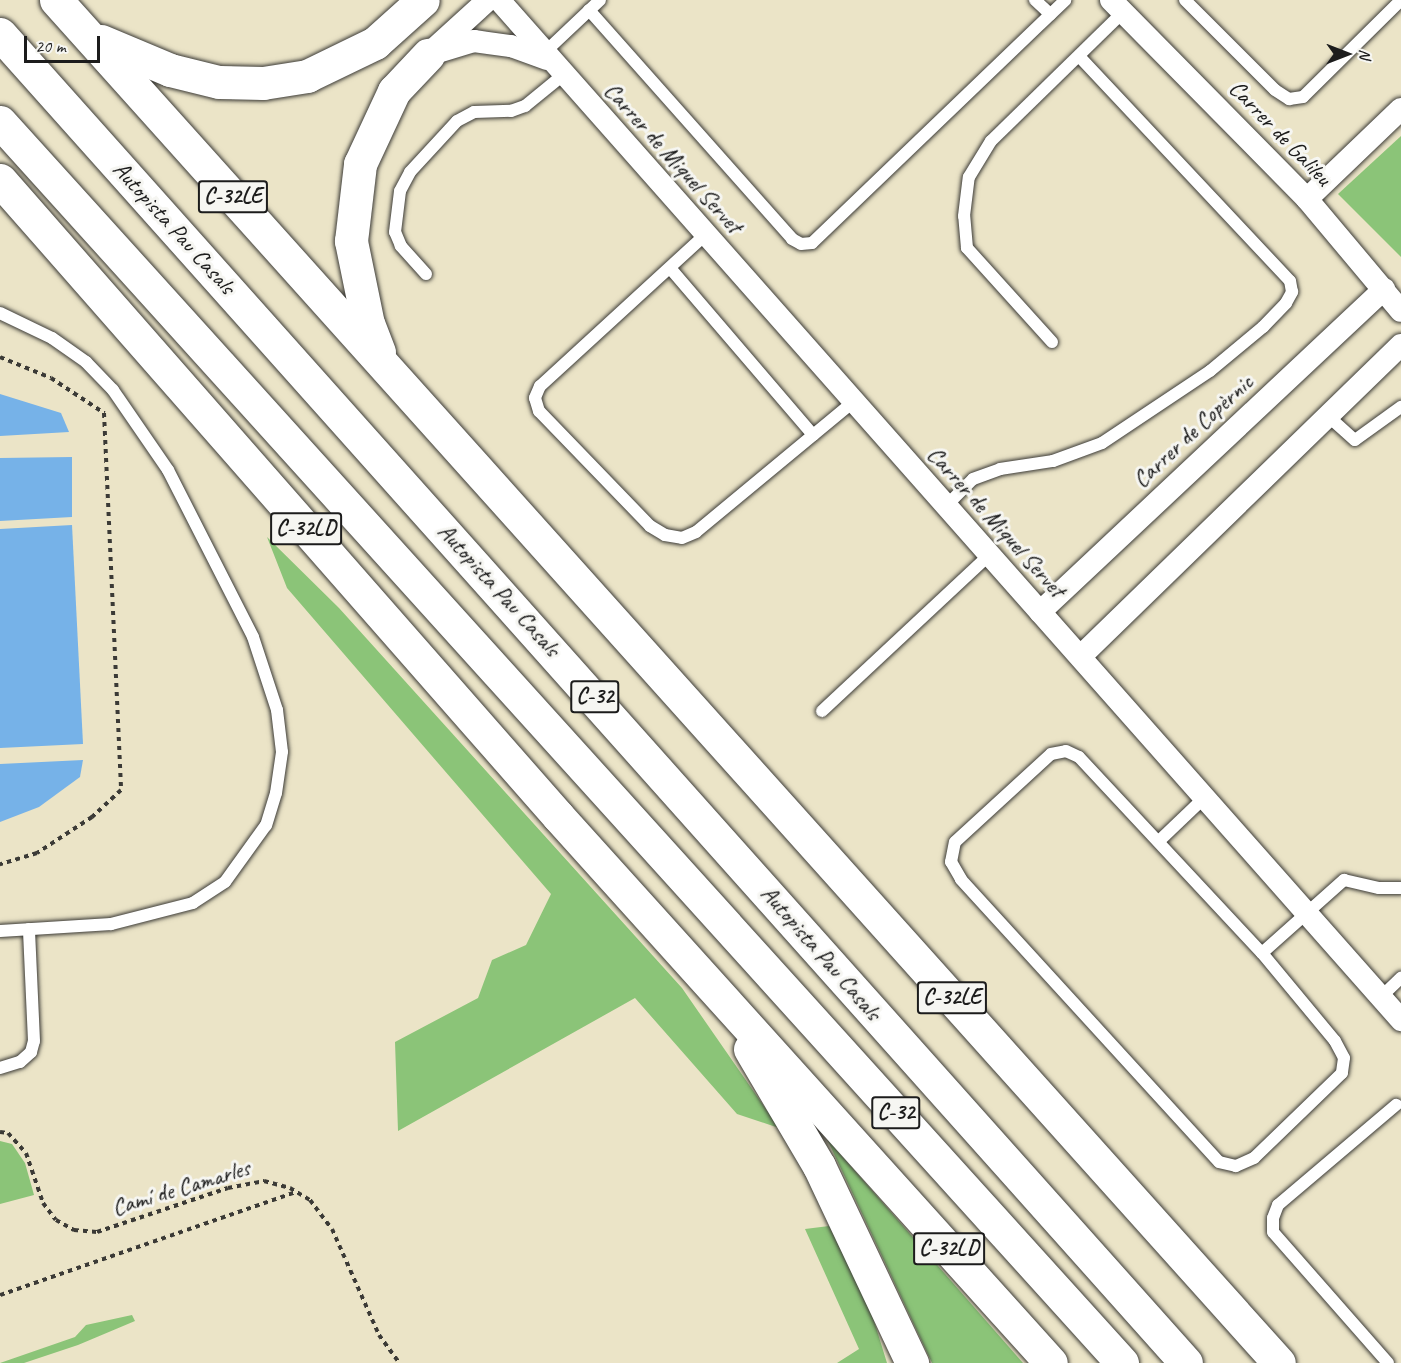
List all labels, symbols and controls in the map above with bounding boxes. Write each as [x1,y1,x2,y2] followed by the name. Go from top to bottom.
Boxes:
[27,24,104,62] scale bar
[1317,24,1377,84] north arrow
[35,35,66,57] text: 20 m
[1355,49,1375,59] text: N
[1222,74,1338,192] street label: Carrer de Galileu
[598,77,748,239] street label: Carrer de Miquel Servet
[106,155,242,301] street label: Autopista Pau Casals
[197,178,269,216] road number: C-32LE
[1127,368,1259,494] street label: Carrer de Copèrnic
[921,441,1071,603] street label: Carrer de Miquel Servet
[270,510,342,548] road number: C-32LD
[431,517,567,663] street label: Autopista Pau Casals
[570,678,620,716] road number: C-32
[754,879,888,1027] street label: Autopista Pau Casals
[916,979,988,1017] road number: C-32LE
[870,1094,922,1132] road number: C-32
[109,1153,253,1223] street label: Camí de Camarles
[913,1230,985,1268] road number: C-32LD

